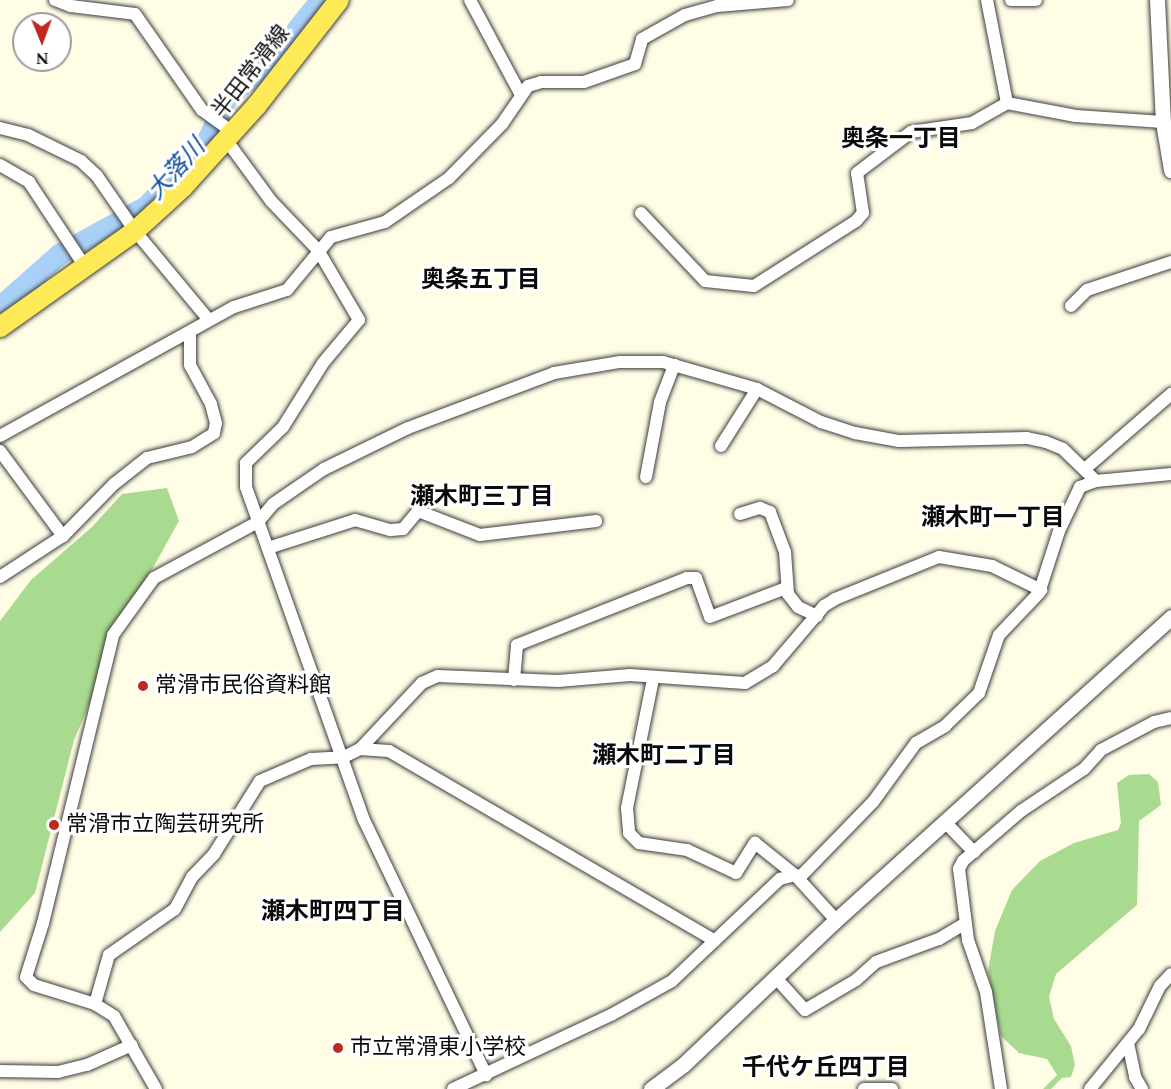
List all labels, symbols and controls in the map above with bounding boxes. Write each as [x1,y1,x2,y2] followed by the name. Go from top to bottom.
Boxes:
[12,12,72,72] north arrow
[207,21,295,123] street label: 半田常滑線
[36,46,49,70] text: N
[841,126,961,154] district label: 奥条一丁目
[142,134,212,206] water label: 大落川
[421,267,541,295] district label: 奥条五丁目
[410,484,554,512] district label: 瀬木町三丁目
[921,505,1065,533] district label: 瀬木町一丁目
[155,673,331,699] place label: 常滑市民俗資料館
[136,679,150,693] marker: 常滑市民俗資料館
[592,743,736,771] district label: 瀬木町二丁目
[66,812,264,838] place label: 常滑市立陶芸研究所
[47,818,61,832] marker: 常滑市立陶芸研究所
[261,899,405,927] district label: 瀬木町四丁目
[350,1035,526,1061] place label: 市立常滑東小学校
[331,1041,345,1055] marker: 市立常滑東小学校
[742,1055,910,1083] district label: 千代ケ丘四丁目

